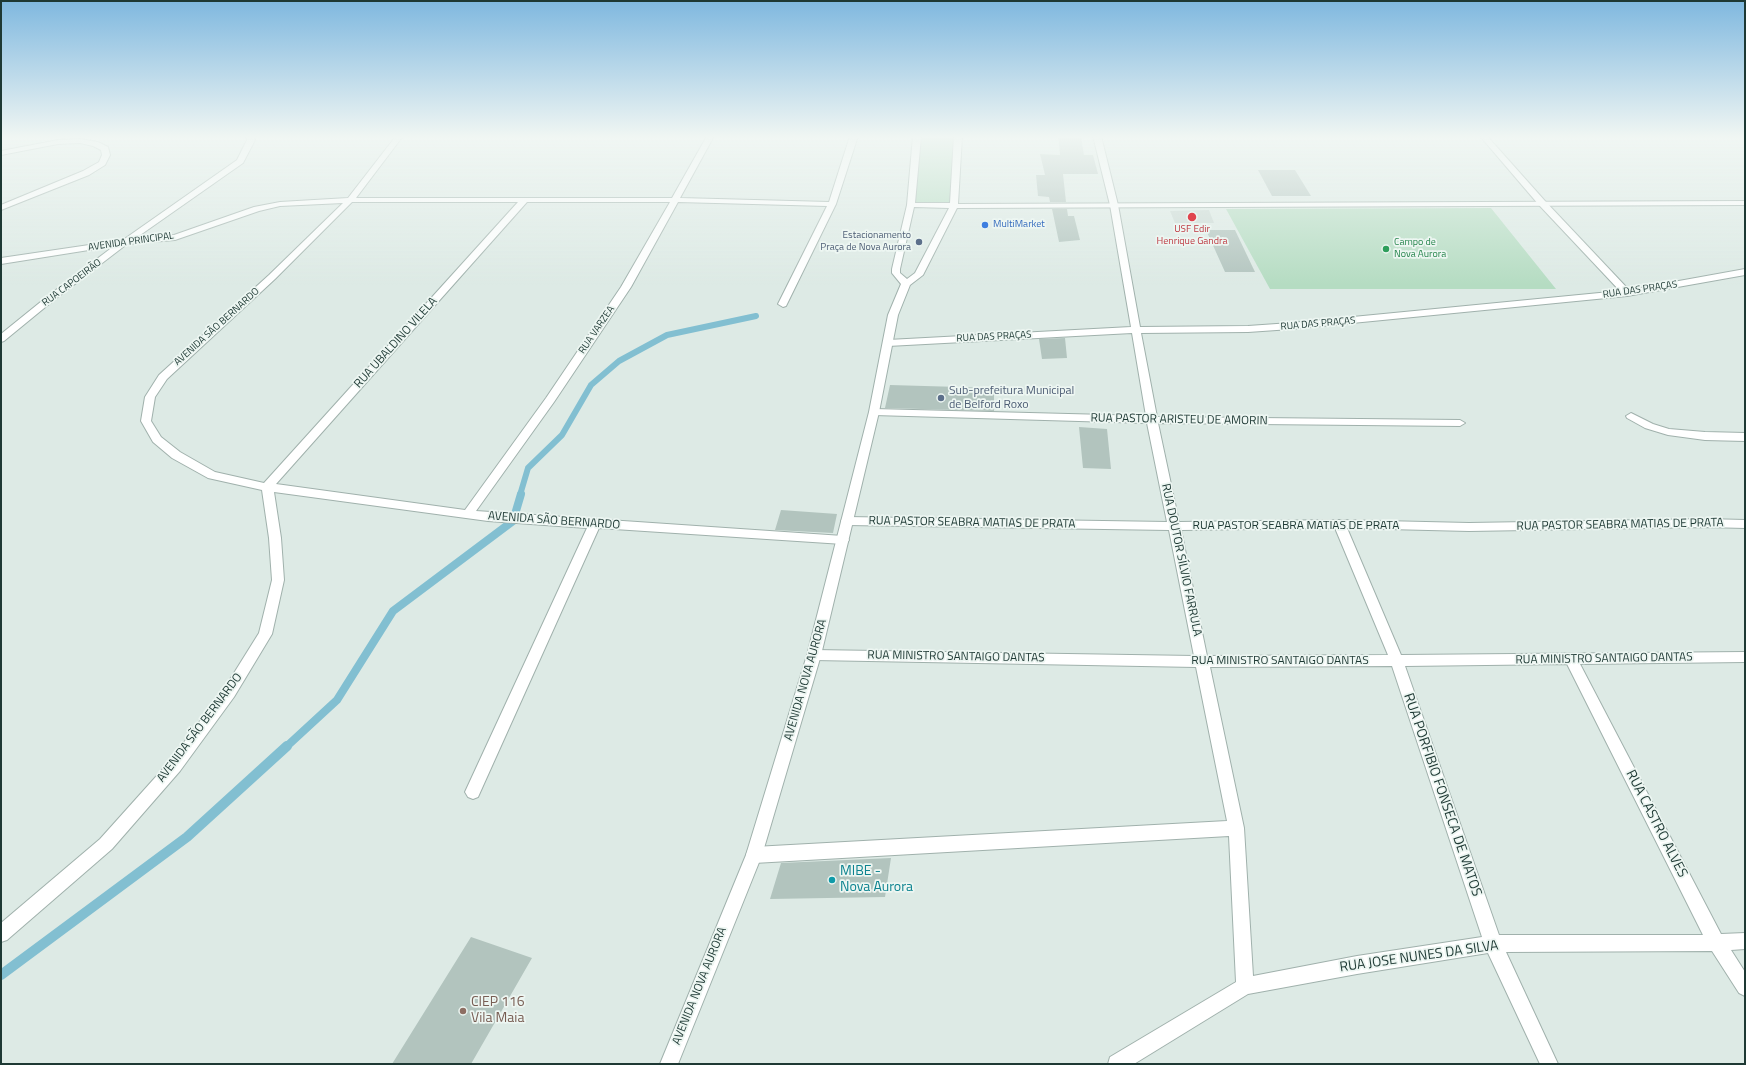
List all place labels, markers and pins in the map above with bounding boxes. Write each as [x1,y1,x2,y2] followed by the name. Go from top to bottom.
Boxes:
[1186,211,1198,223] marker: USF Edir Henrique Gandra
[993,219,1045,231] place label: MultiMarket
[980,220,990,230] marker: MultiMarket
[1157,224,1227,248] place label: USF Edir Henrique Gandra
[820,230,911,254] place label: Estacionamento Praça de Nova Aurora
[914,237,924,247] marker: Estacionamento Praça de Nova Aurora
[1394,237,1446,260] place label: Campo de Nova Aurora
[1381,244,1391,254] marker: Campo de Nova Aurora
[949,384,1074,412] place label: Sub-prefeitura Municipal de Belford Roxo
[936,393,946,403] marker: Sub-prefeitura Municipal de Belford Roxo
[840,864,913,896] place label: MIBE - Nova Aurora
[827,875,837,885] marker: MIBE - Nova Aurora
[471,995,525,1028] place label: CIEP 116 Vila Maia
[458,1006,468,1016] marker: CIEP 116 Vila Maia

